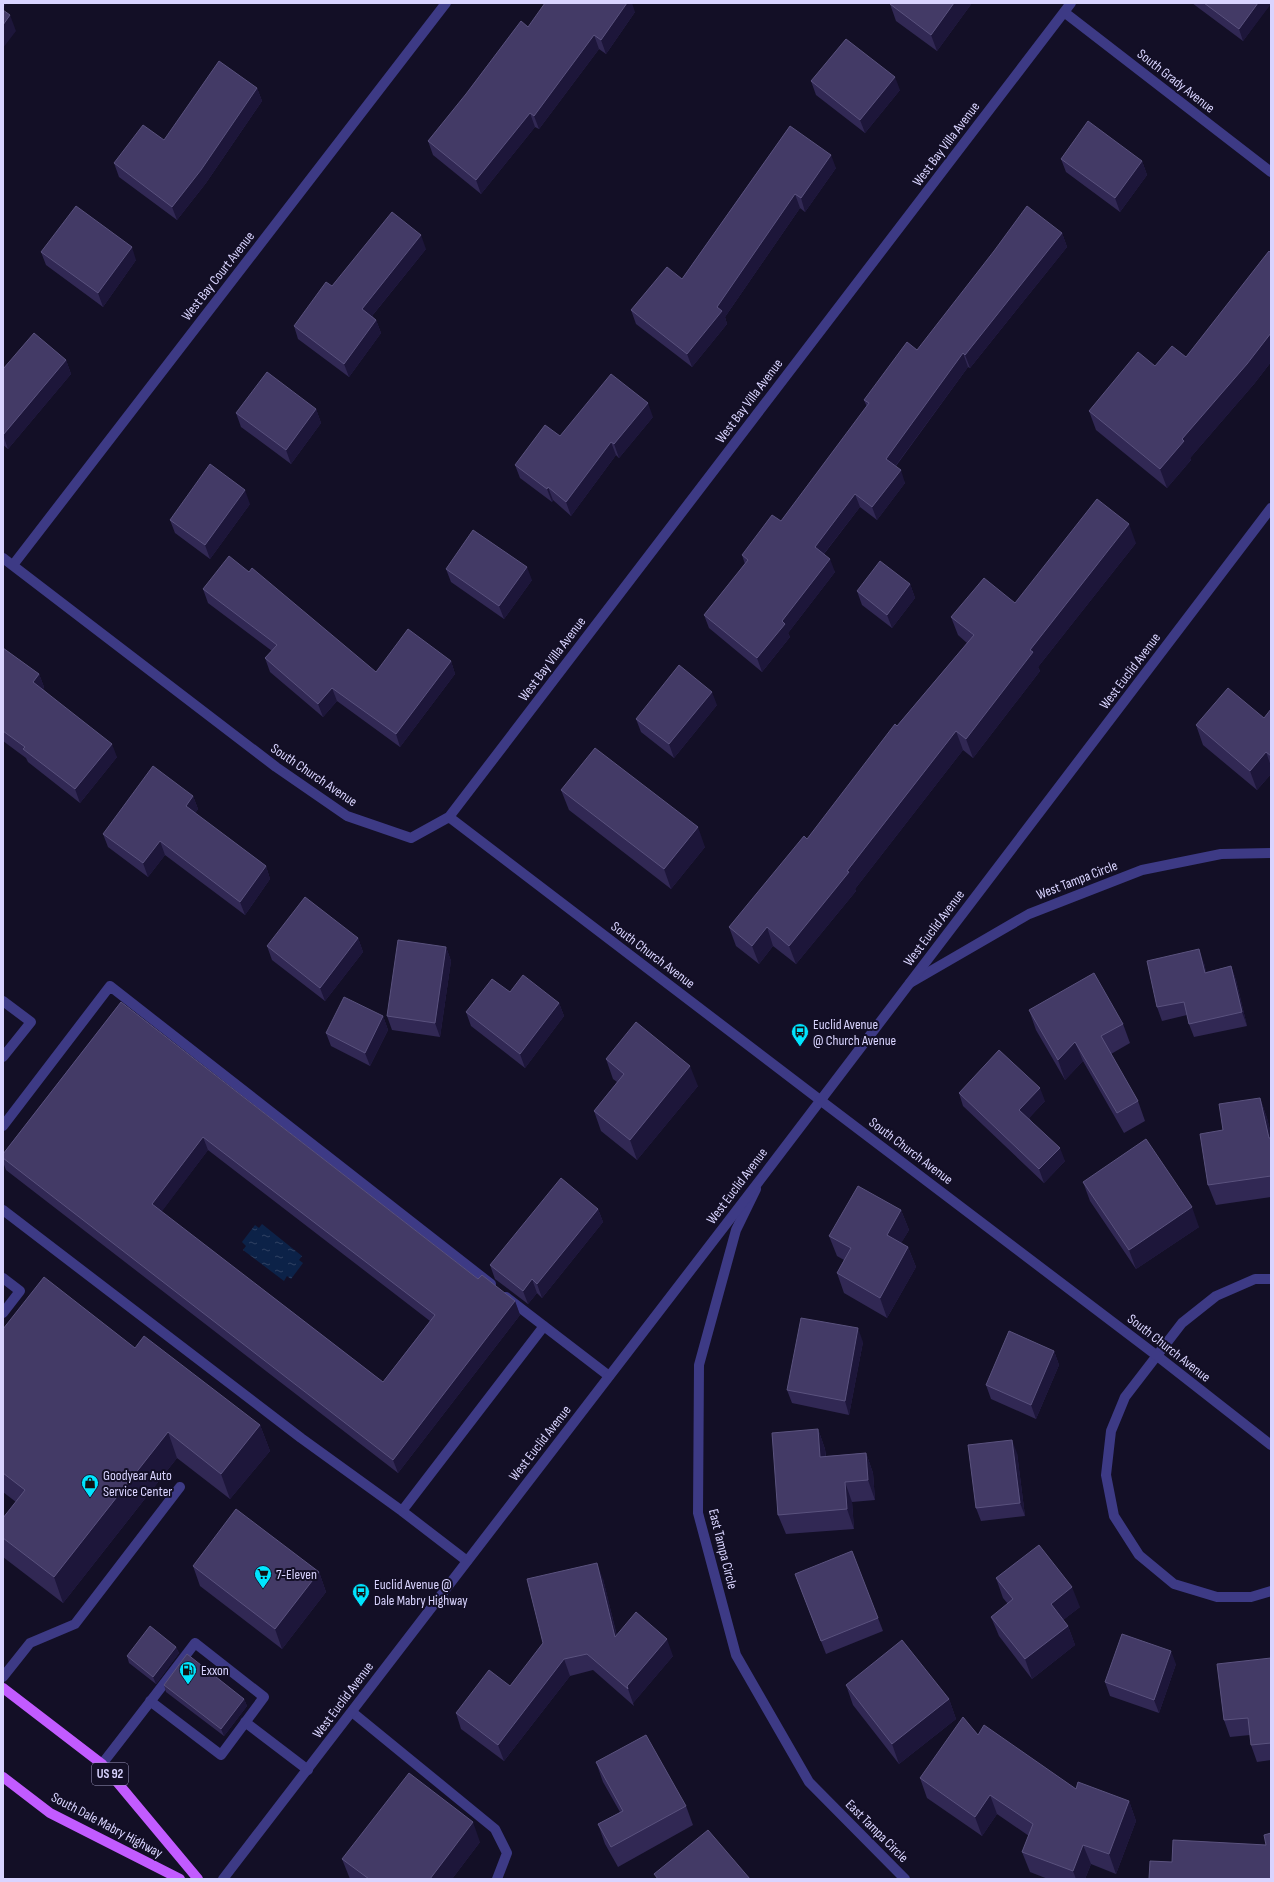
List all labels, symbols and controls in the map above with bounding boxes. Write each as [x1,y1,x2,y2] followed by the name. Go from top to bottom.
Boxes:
[1134,45,1218,117] street label: South Grady Avenue
[909,98,983,190] street label: West Bay Villa Avenue
[178,228,258,324] street label: West Bay Court Avenue
[712,355,786,447] street label: West Bay Villa Avenue
[515,613,589,705] street label: West Bay Villa Avenue
[1096,630,1164,712] street label: West Euclid Avenue
[268,740,360,810] street label: South Church Avenue
[1034,857,1120,903] street label: West Tampa Circle
[900,887,968,969] street label: West Euclid Avenue
[608,918,698,992] street label: South Church Avenue
[813,1016,896,1049] place label: Euclid Avenue @ Church Avenue
[790,1022,810,1047] bus stop icon: Euclid Avenue @ Church Avenue
[866,1114,956,1188] street label: South Church Avenue
[703,1145,771,1227] street label: West Euclid Avenue
[1124,1310,1214,1386] street label: South Church Avenue
[505,1402,575,1484] street label: West Euclid Avenue
[103,1467,172,1500] place label: Goodyear Auto Service Center
[80,1473,100,1498] shop icon: Goodyear Auto Service Center
[705,1507,741,1591] street label: East Tampa Circle
[253,1564,273,1589] supermarket icon: 7-Eleven
[276,1566,317,1583] place label: 7-Eleven
[374,1576,468,1609] place label: Euclid Avenue @ Dale Mabry Highway
[351,1582,371,1607] bus stop icon: Euclid Avenue @ Dale Mabry Highway
[309,1659,377,1741] street label: West Euclid Avenue
[178,1660,198,1685] fuel station icon: Exxon
[201,1662,229,1679] place label: Exxon
[92,1763,128,1785] road number: US 92
[48,1788,166,1862] street label: South Dale Mabry Highway
[842,1796,912,1866] street label: East Tampa Circle

